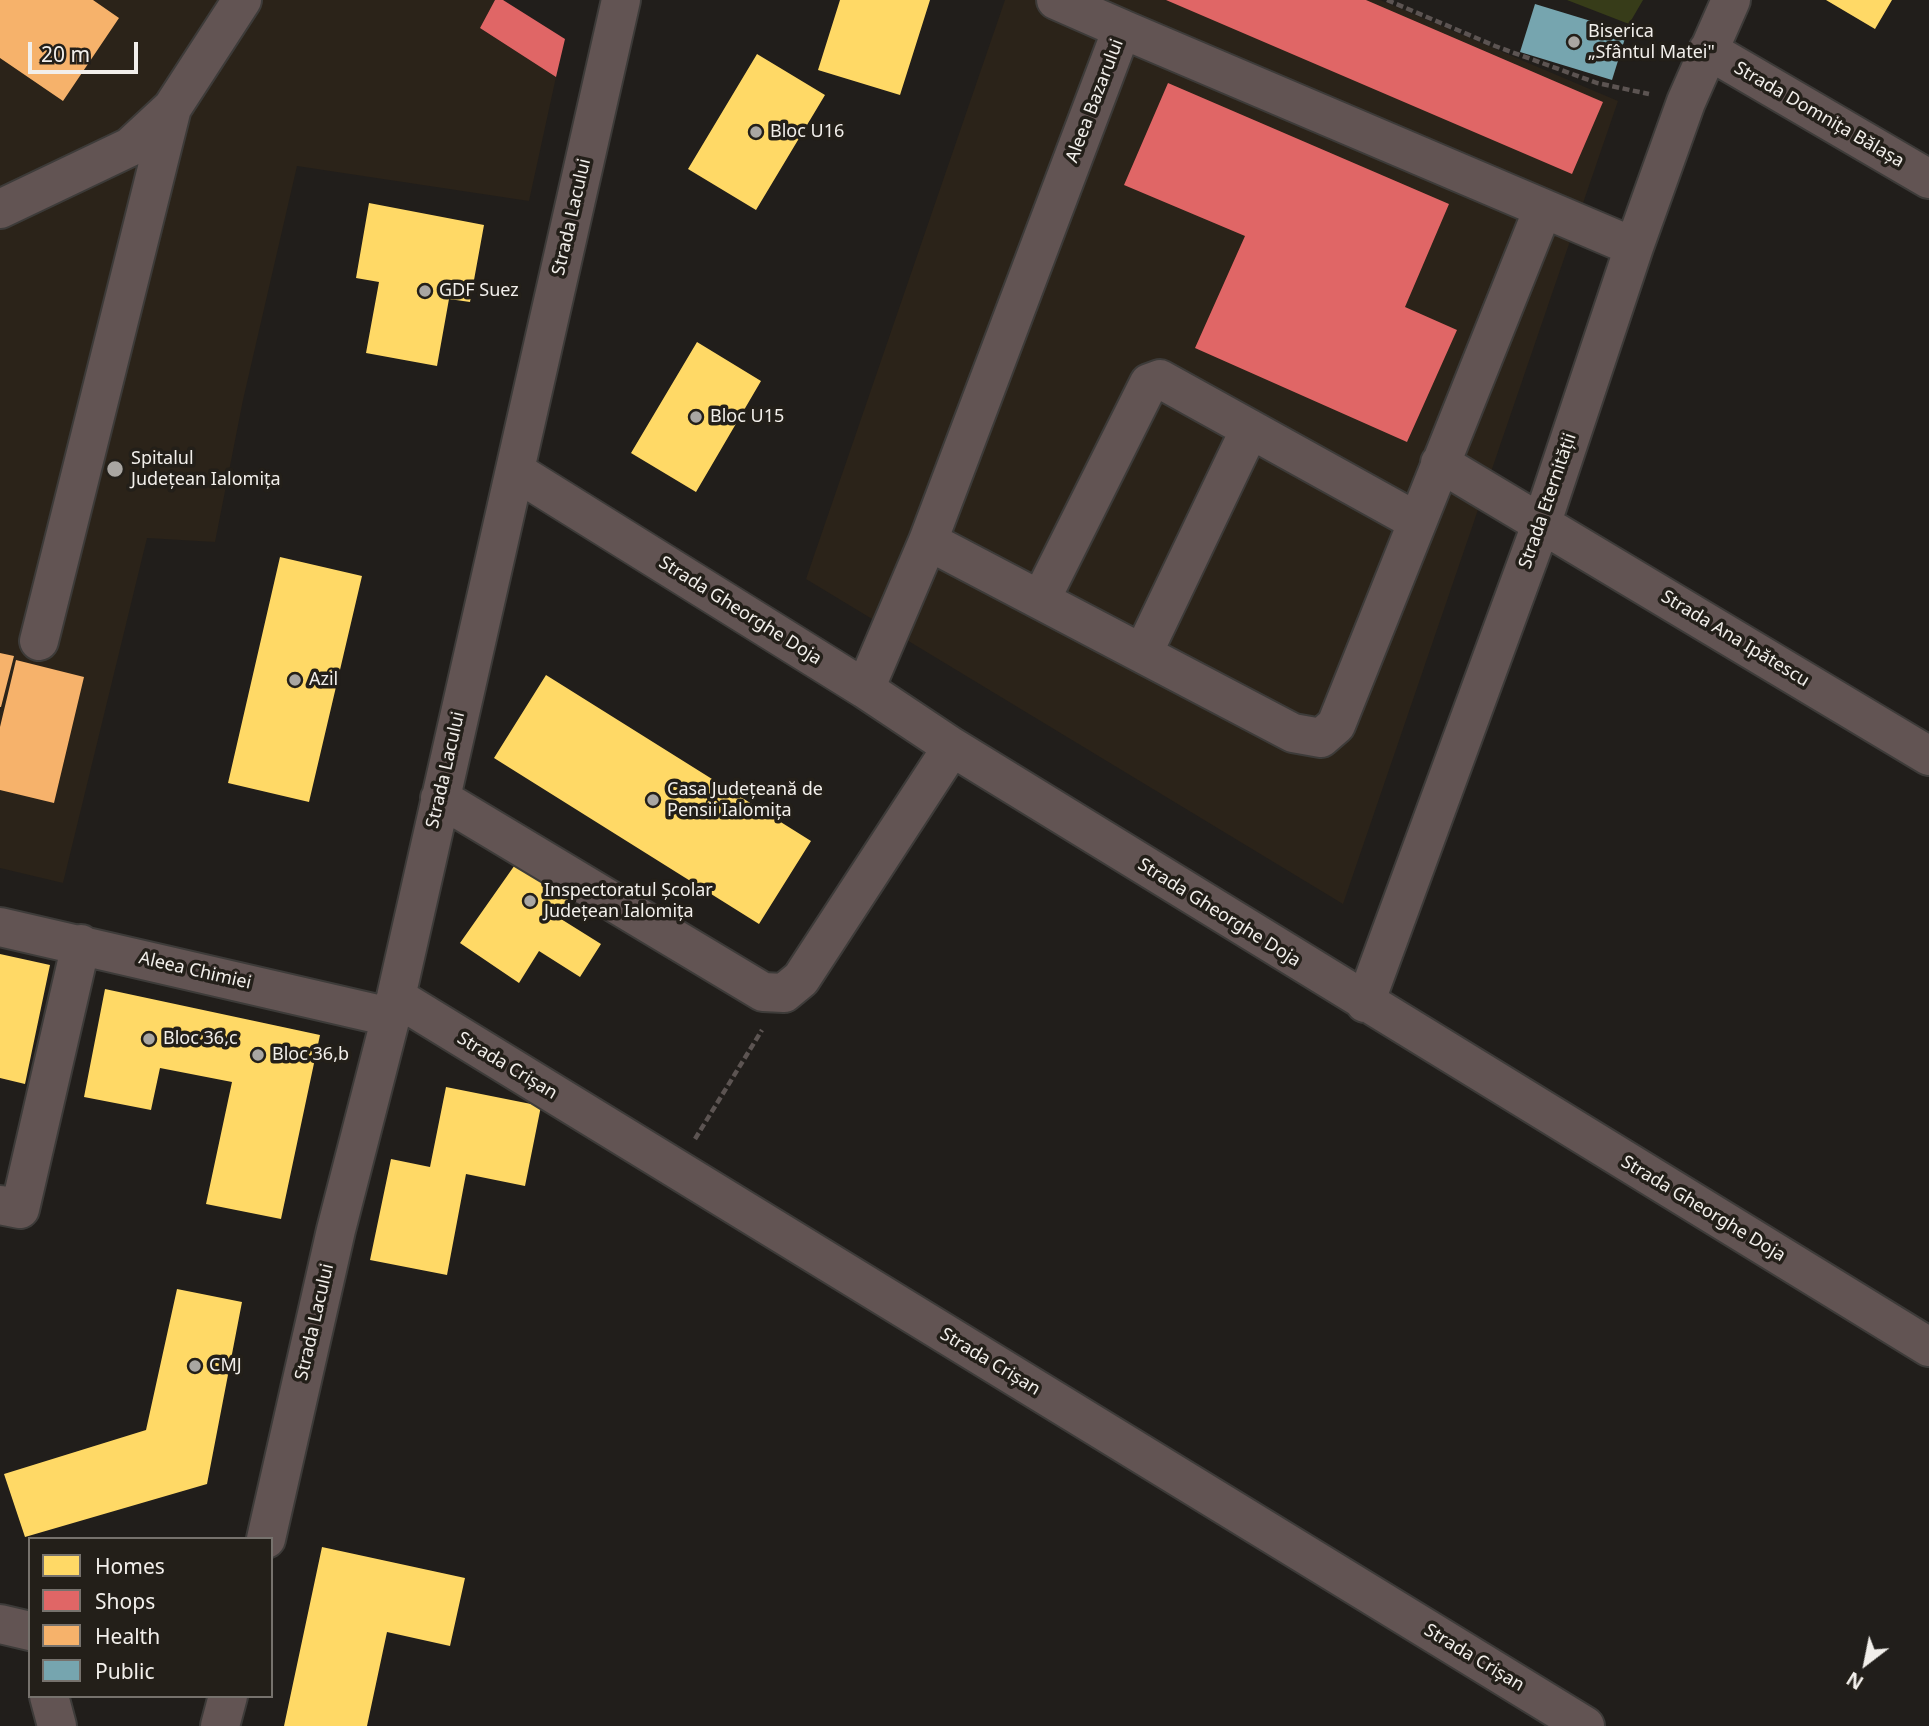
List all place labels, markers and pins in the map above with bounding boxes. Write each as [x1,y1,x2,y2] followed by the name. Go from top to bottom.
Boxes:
[1588,21,1715,64] place label: Biserica „Sfântul Matei"
[1566,34,1582,50] marker: Biserica „Sfântul Matei"
[770,121,844,143] place label: Bloc U16
[748,124,764,140] marker: Bloc U16
[439,280,519,302] place label: GDF Suez
[417,283,433,299] marker: GDF Suez
[710,406,784,428] place label: Bloc U15
[688,409,704,425] marker: Bloc U15
[131,448,281,490] place label: Spitalul Județean Ialomița
[105,459,125,479] marker: Spitalul Județean Ialomița
[309,669,338,691] place label: Azil
[287,672,303,688] marker: Azil
[667,779,823,822] place label: Casa Județeană de Pensii Ialomița
[645,792,661,808] marker: Casa Județeană de Pensii Ialomița
[544,880,713,922] place label: Inspectoratul Școlar Județean Ialomița
[522,893,538,909] marker: Inspectoratul Școlar Județean Ialomița
[163,1028,238,1050] place label: Bloc 36,c
[141,1031,157,1047] marker: Bloc 36,c
[272,1044,349,1066] place label: Bloc 36,b
[250,1047,266,1063] marker: Bloc 36,b
[209,1355,242,1377] place label: CMJ
[187,1358,203,1374] marker: CMJ

